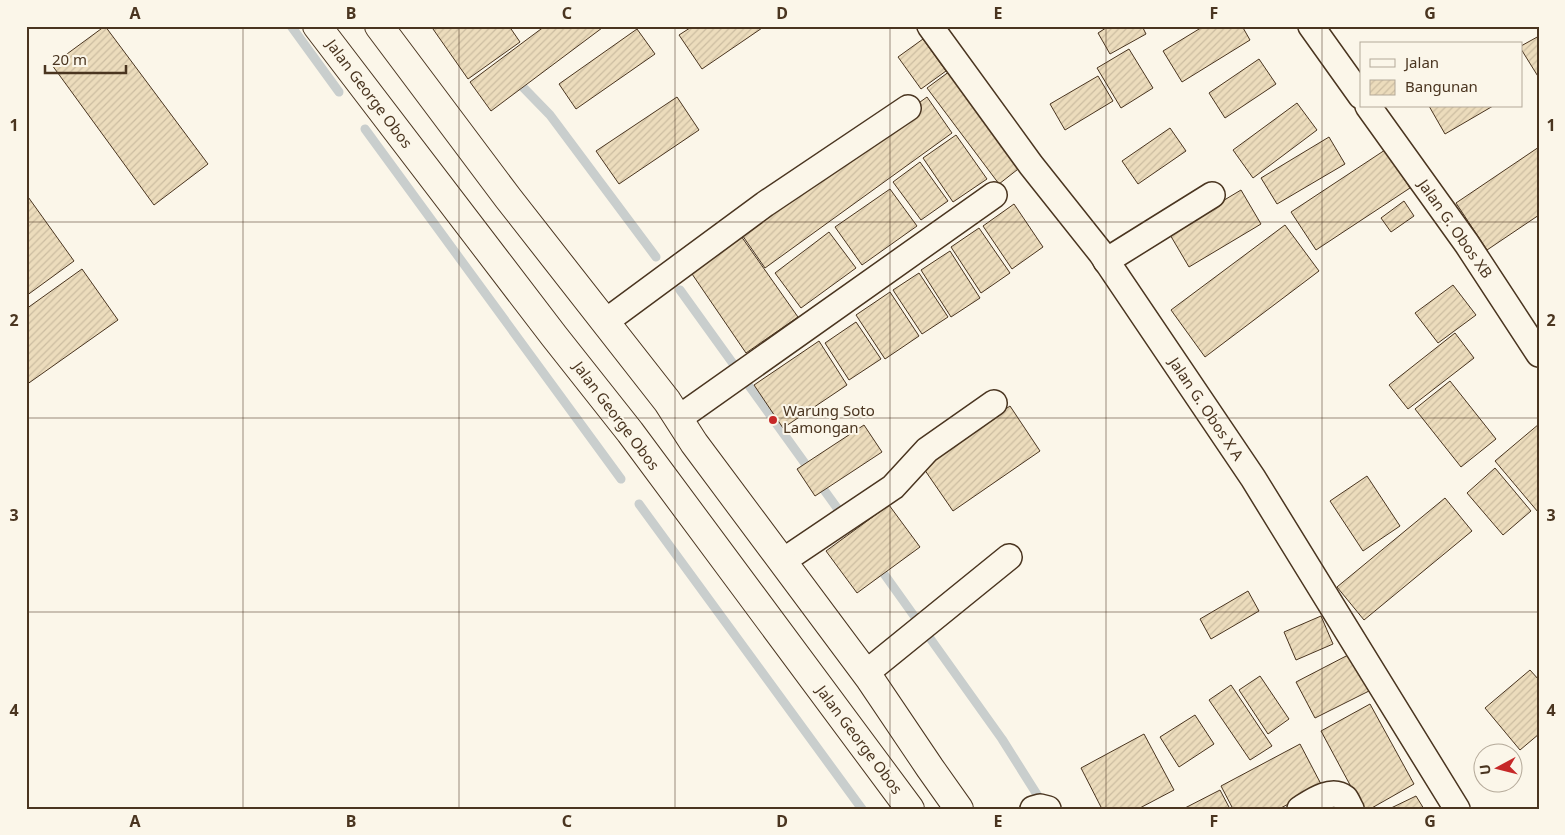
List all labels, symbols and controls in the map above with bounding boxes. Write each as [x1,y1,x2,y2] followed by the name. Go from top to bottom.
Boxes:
[129,2,141,24] text: A
[346,2,356,24] text: B
[562,2,572,24] text: C
[776,2,788,24] text: D
[994,2,1003,24] text: E
[1210,2,1218,24] text: F
[1424,2,1436,24] text: G
[321,33,417,152] street label: Jalan George Obos
[45,42,126,74] scale bar
[1360,42,1522,108] legend
[52,49,87,69] text: 20 m
[1403,52,1439,72] text: Jalan
[1405,76,1478,96] text: Bangunan
[9,114,19,136] text: 1
[1546,114,1556,136] text: 1
[1413,173,1497,282] street label: Jalan G. Obos XB
[9,309,19,331] text: 2
[1546,309,1556,331] text: 2
[1164,351,1249,464] street label: Jalan G. Obos X A
[568,355,664,474] street label: Jalan George Obos
[783,400,875,437] place label: Warung Soto Lamongan
[767,414,779,426] marker: Warung Soto Lamongan
[9,504,19,526] text: 3
[1546,504,1556,526] text: 3
[811,679,907,798] street label: Jalan George Obos
[9,699,19,721] text: 4
[1546,699,1556,721] text: 4
[1472,742,1522,792] north arrow
[1475,763,1495,776] text: U
[129,810,141,832] text: A
[346,810,356,832] text: B
[562,810,572,832] text: C
[776,810,788,832] text: D
[994,810,1003,832] text: E
[1210,810,1218,832] text: F
[1424,810,1436,832] text: G

